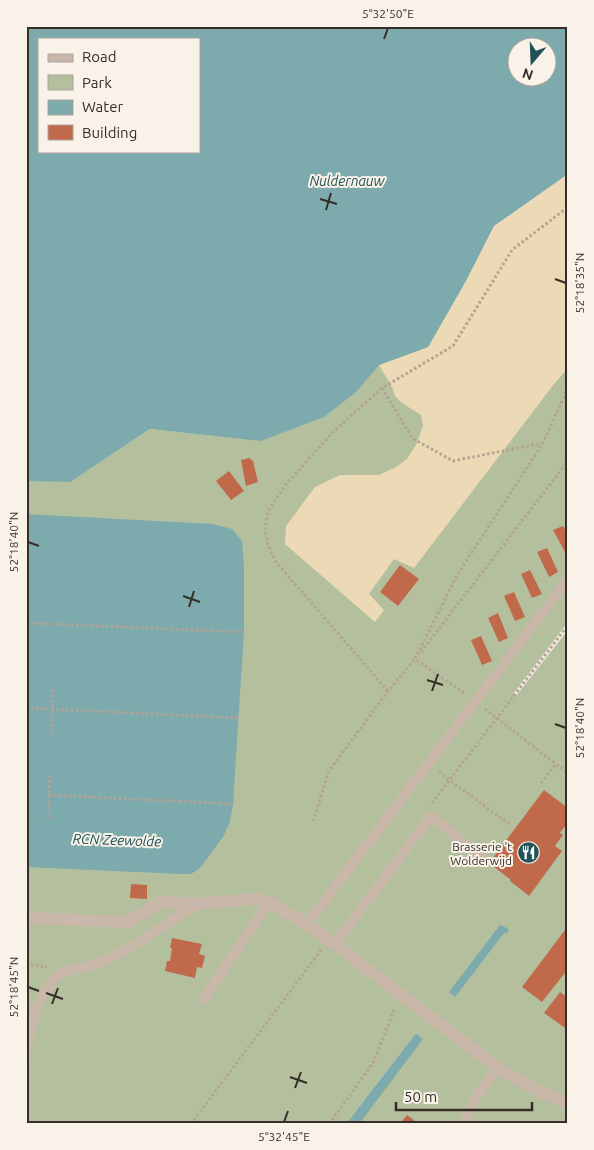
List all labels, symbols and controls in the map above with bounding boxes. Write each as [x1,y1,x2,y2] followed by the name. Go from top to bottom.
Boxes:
[362,7,414,20] text: 5°32'50"E
[38,38,200,152] legend
[506,38,556,88] north arrow
[82,48,117,65] text: Road
[520,65,535,84] text: N
[82,74,112,91] text: Park
[82,98,123,115] text: Water
[82,124,137,141] text: Building
[310,173,386,189] water label: Nuldernauw
[573,253,586,313] text: 52°18'35"N
[7,512,20,572] text: 52°18'40"N
[573,698,586,758] text: 52°18'40"N
[72,830,162,850] water label: RCN Zeewolde
[450,840,512,867] place label: Brasserie 't Wolderwijd
[516,841,540,865] restaurant icon: Brasserie 't Wolderwijd
[7,957,20,1017] text: 52°18'45"N
[396,1080,533,1112] scale bar
[404,1088,437,1105] text: 50 m
[258,1130,310,1143] text: 5°32'45"E

